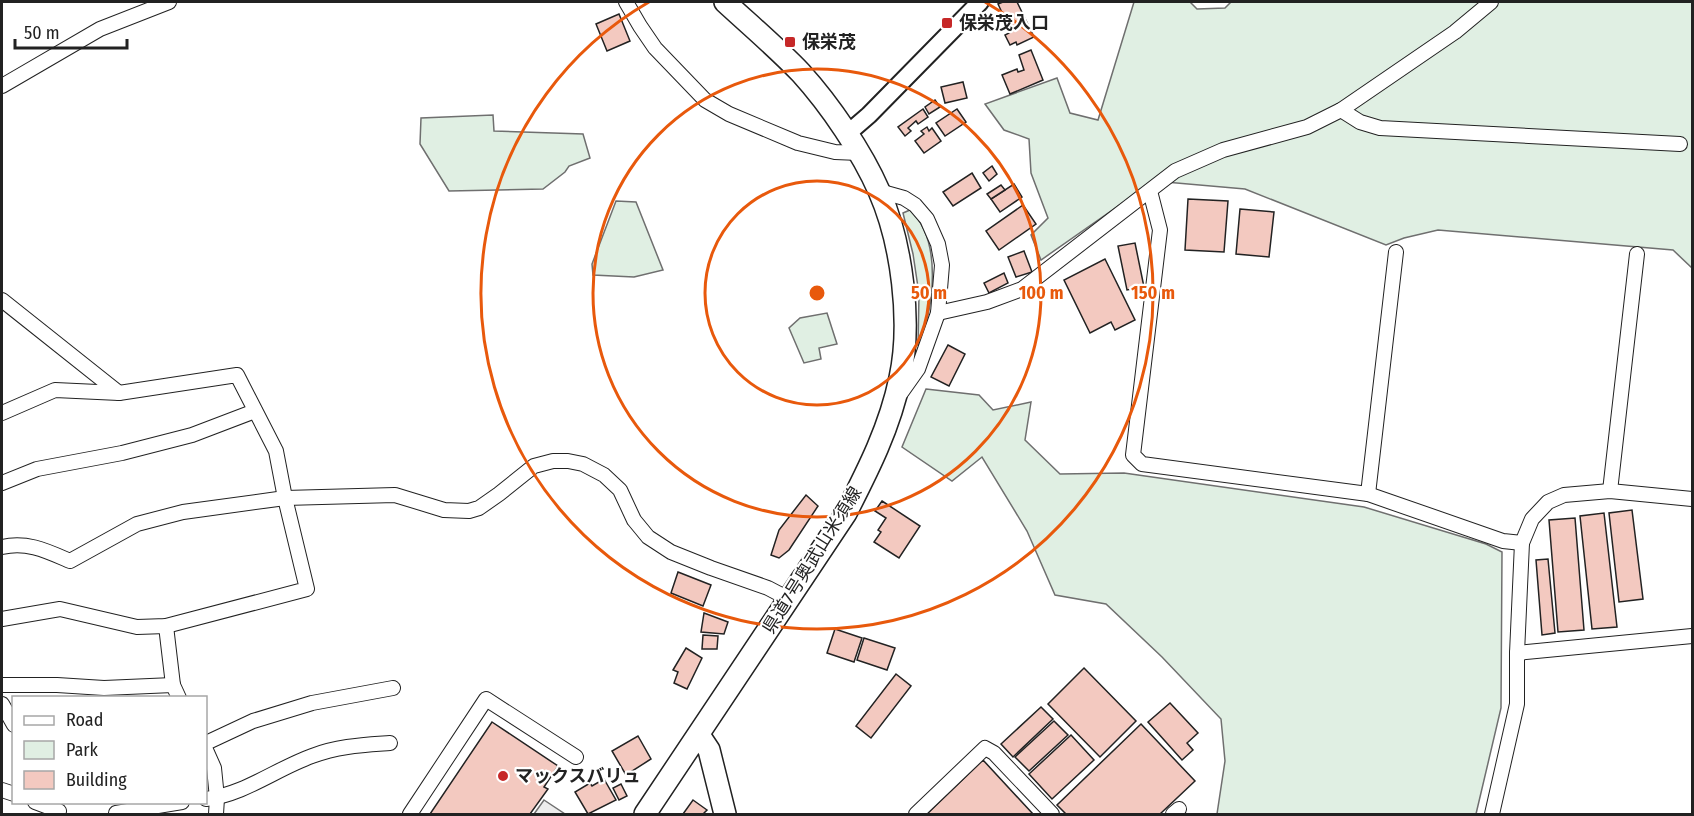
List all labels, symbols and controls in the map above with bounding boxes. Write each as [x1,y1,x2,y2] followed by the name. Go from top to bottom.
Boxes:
[15,12,128,50] scale bar
[959,12,1049,34] place label: 保栄茂入口
[940,16,954,30] marker: 保栄茂入口
[24,22,60,44] text: 50 m
[802,31,856,53] place label: 保栄茂
[783,35,797,49] marker: 保栄茂
[911,282,947,304] text: 50 m
[1019,282,1063,304] text: 100 m
[1131,282,1175,304] text: 150 m
[807,283,827,303] centre of rings
[758,482,866,638] street label: 県道7号奥武山米須線
[12,696,207,804] legend
[66,709,103,731] text: Road
[66,739,99,761] text: Park
[515,765,640,787] place label: マックスバリュ
[66,769,127,791] text: Building
[496,769,510,783] marker: マックスバリュ

